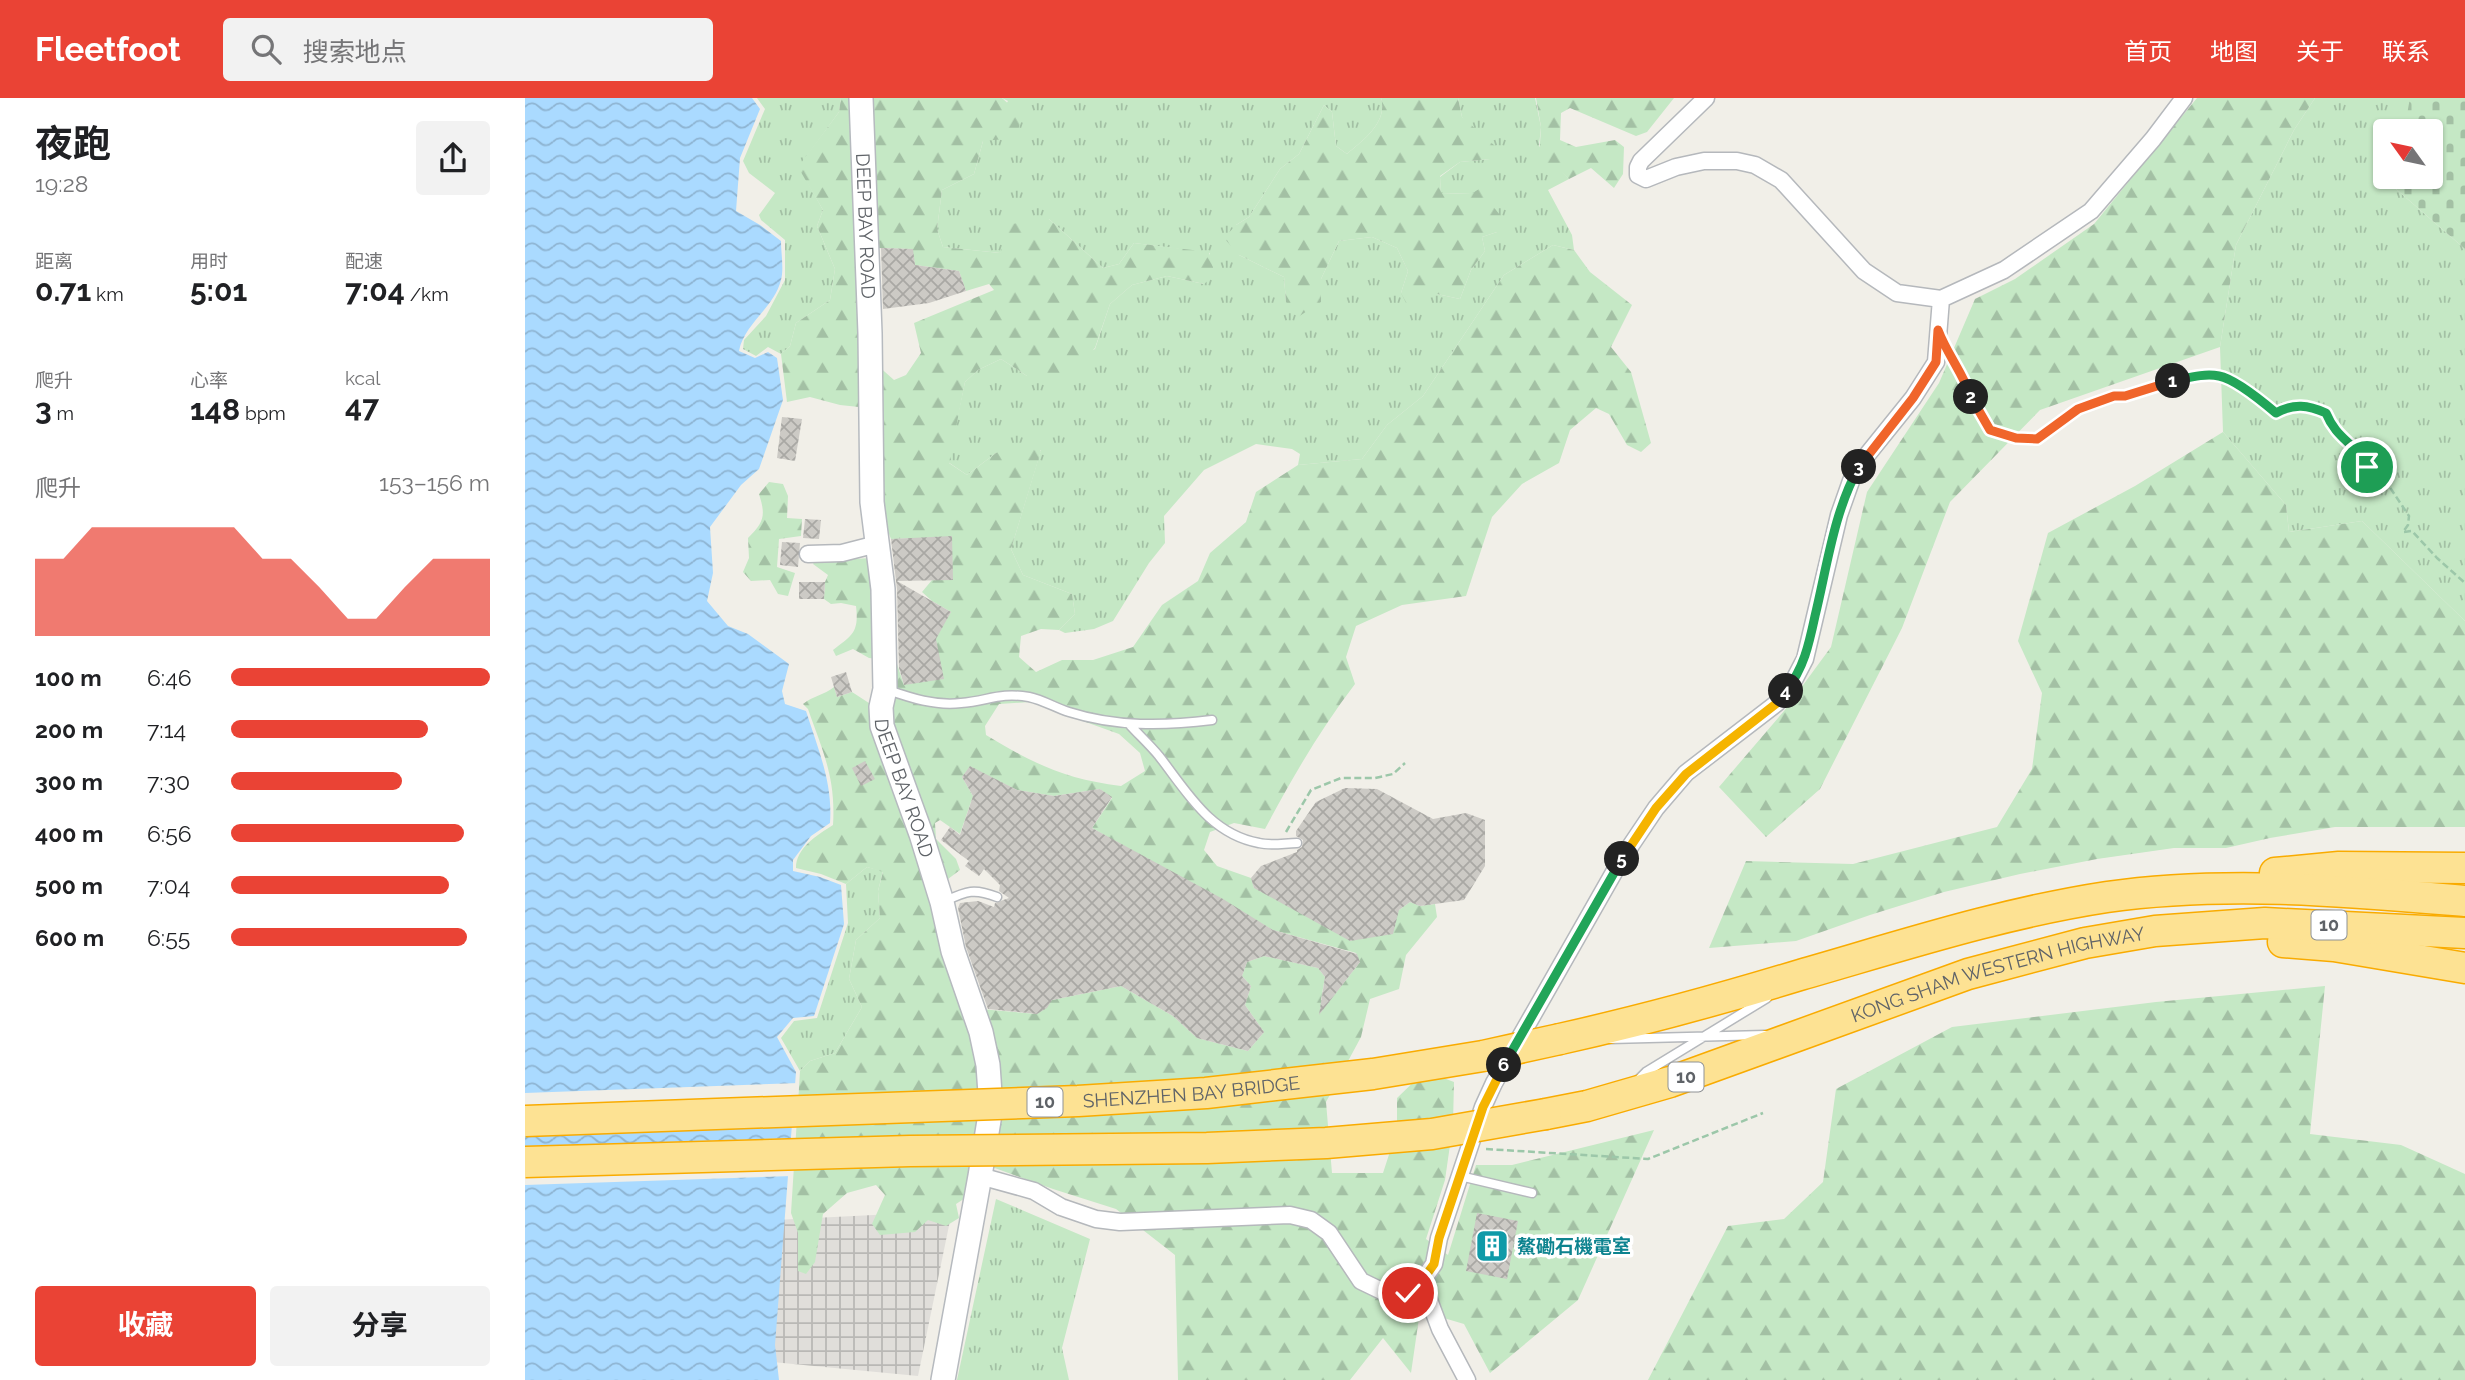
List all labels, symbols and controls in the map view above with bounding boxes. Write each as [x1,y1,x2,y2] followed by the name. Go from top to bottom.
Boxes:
[223,18,713,81] search box
[35,30,181,69] text: Fleetfoot
[247,30,285,68] icon: search
[303,37,407,67] text: 搜索地点
[2124,37,2172,66] text: 首页
[2210,37,2258,66] text: 地图
[2296,37,2344,66] text: 关于
[2382,37,2430,66] text: 联系
[2373,119,2443,189] north arrow
[2373,119,2443,189] map controls
[35,121,111,166] text: 夜跑
[416,121,490,195] button: share
[852,153,880,299] street label: DEEP BAY ROAD
[35,170,88,197] text: 19:28
[35,250,73,272] text: 距离
[190,250,228,272] text: 用时
[345,250,383,272] text: 配速
[35,273,91,308] text: 0.71
[190,273,247,308] text: 5:01
[345,273,405,308] text: 7:04
[91,283,124,305] text: km
[405,283,449,305] text: /km
[2155,364,2191,398] pin: 1
[345,367,381,389] text: kcal
[35,369,73,391] text: 爬升
[190,369,228,391] text: 心率
[2168,369,2177,391] text: 1
[1953,380,1989,414] pin: 2
[1965,385,1976,407] text: 2
[345,389,379,424] text: 47
[35,392,52,427] text: 3
[190,392,240,427] text: 148
[52,402,74,424] text: m
[240,402,286,424] text: bpm
[2337,437,2397,497] pin
[2348,448,2386,486] icon: arrive
[1841,450,1877,484] pin: 3
[1853,455,1864,477] text: 3
[379,469,490,496] text: 153–156 m
[35,474,81,501] text: 爬升
[35,664,102,691] text: 100 m
[147,664,192,691] text: 6:46
[1769,674,1803,708] pin: 4
[1780,679,1791,701] text: 4
[35,716,103,743] text: 200 m
[147,716,186,743] text: 7:14
[871,718,939,860] street label: DEEP BAY ROAD
[35,768,103,795] text: 300 m
[147,768,190,795] text: 7:30
[35,820,103,847] text: 400 m
[147,820,192,847] text: 6:56
[1605,842,1639,876] pin: 5
[1616,847,1627,869] text: 5
[35,872,103,899] text: 500 m
[147,872,190,899] text: 7:04
[2311,910,2347,940] road number: 10
[1848,922,2147,1026] street label: KONG SHAM WESTERN HIGHWAY
[35,924,104,951] text: 600 m
[147,924,190,951] text: 6:55
[1487,1048,1521,1082] pin: 6
[1498,1053,1509,1075] text: 6
[1669,1062,1703,1092] road number: 10
[1082,1071,1301,1112] street label: SHENZHEN BAY BRIDGE
[1028,1087,1063,1116] road number: 10
[1473,1227,1511,1265] building icon: 鰲磡石機電室
[1517,1235,1631,1257] place label: 鰲磡石機電室
[1378,1263,1438,1323] pin
[1389,1274,1427,1312] icon: check
[35,1286,256,1366] button: 收藏
[270,1286,490,1366] button: 分享

